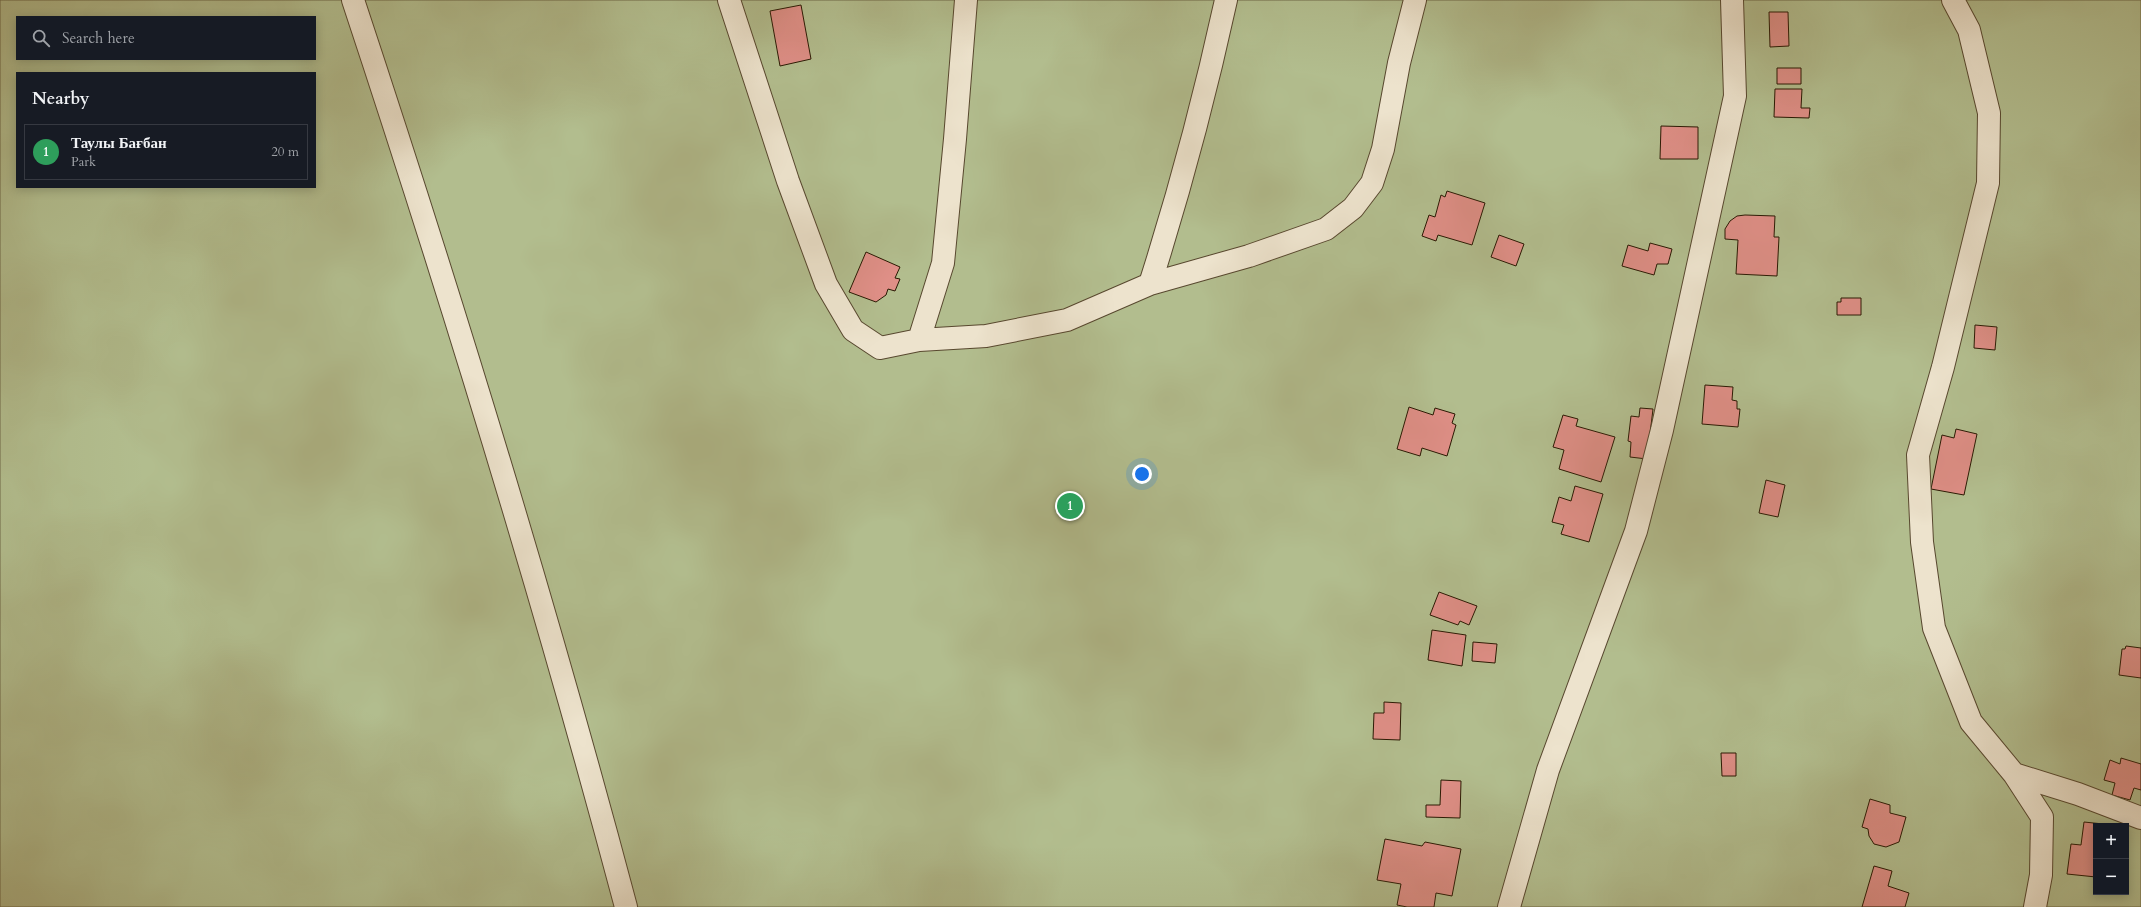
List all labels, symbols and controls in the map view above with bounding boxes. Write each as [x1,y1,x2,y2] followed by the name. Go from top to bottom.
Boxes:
[16,16,316,60] search box
[30,27,52,49] icon: search
[62,28,135,48] text: Search here
[32,87,89,110] text: Nearby
[71,133,167,153] text: Таулы Бағбан
[43,143,49,161] text: 1
[271,143,299,161] text: 20 m
[71,153,96,171] text: Park
[1132,464,1152,484] your location
[1057,491,1083,521] pin: 1
[2093,823,2129,895] map controls
[2093,823,2129,859] button: +
[2093,859,2129,895] button: −

